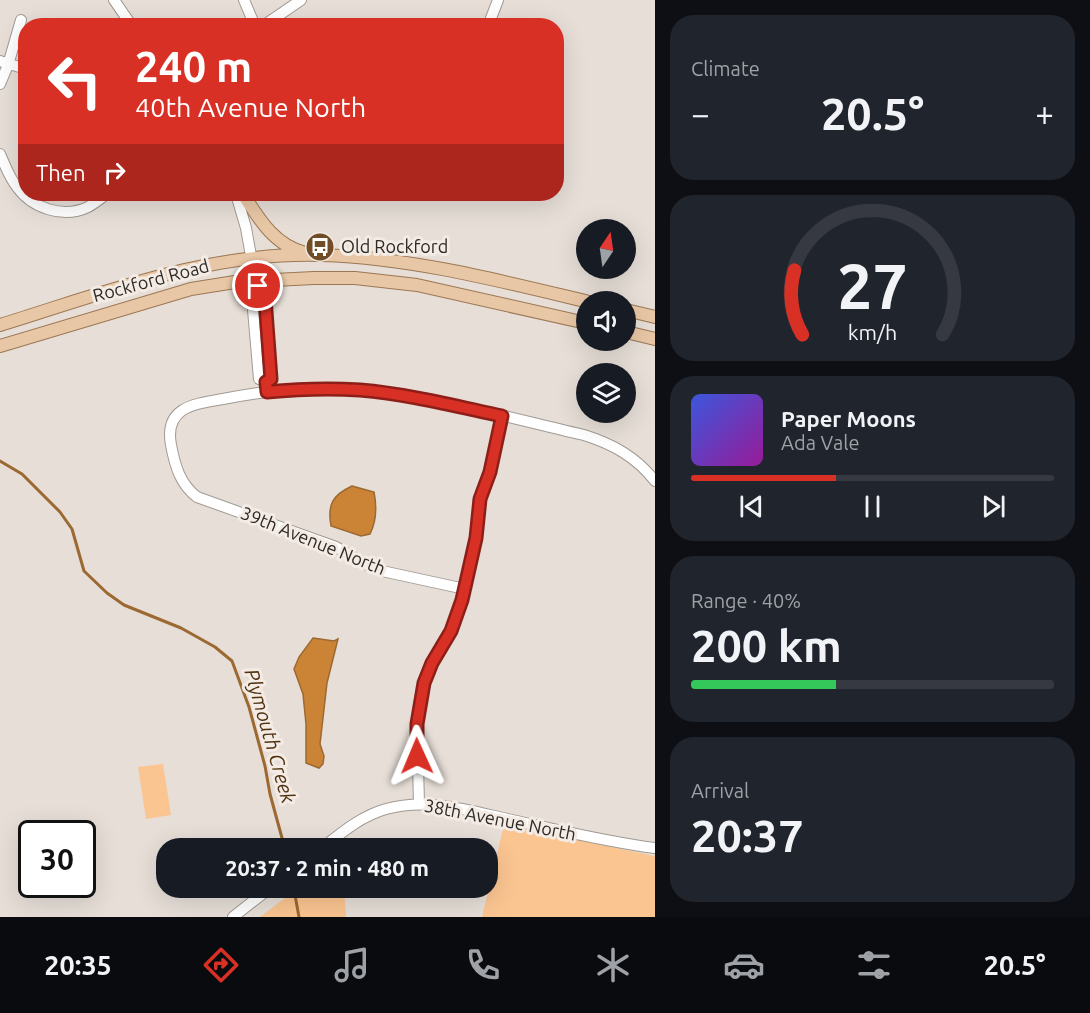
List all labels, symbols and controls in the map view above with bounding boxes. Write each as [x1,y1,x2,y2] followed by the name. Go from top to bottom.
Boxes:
[36,42,114,120] icon: left
[135,43,252,90] text: 240 m
[691,57,760,80] text: Climate
[821,88,924,139] text: 20.5°
[135,92,366,122] text: 40th Avenue North
[691,95,710,132] text: −
[1035,95,1054,132] text: +
[98,156,131,189] icon: right
[36,160,86,185] text: Then
[576,219,636,279] north arrow
[576,219,636,423] map controls
[304,231,336,263] bus stop icon: Old Rockford
[341,236,448,256] place label: Old Rockford
[837,251,908,321] text: 27
[90,255,211,305] street label: Rockford Road
[232,260,283,311] pin
[241,269,274,302] icon: arrive
[576,291,636,351] button: sound
[848,321,897,345] text: km/h
[576,363,636,423] button: layers
[781,406,916,431] text: Paper Moons
[781,431,859,454] text: Ada Vale
[735,490,768,523] icon: previous
[856,490,889,523] icon: pause
[977,490,1010,523] icon: next
[238,502,389,578] street label: 39th Avenue North
[691,589,801,612] text: Range · 40%
[691,620,842,671] text: 200 km
[240,666,301,806] water label: Plymouth Creek
[385,724,449,788] position arrow
[691,779,749,802] text: Arrival
[423,794,578,844] street label: 38th Avenue North
[691,810,804,861] text: 20:37
[18,820,96,898] speed limit sign: 30
[225,855,429,880] text: 20:37 · 2 min · 480 m
[200,944,242,986] icon: directions
[331,944,373,986] icon: music
[462,944,504,986] icon: phone
[592,944,634,986] icon: climate
[723,944,765,986] icon: car
[853,944,895,986] icon: filters
[44,950,112,980] text: 20:35
[984,950,1046,980] text: 20.5°

